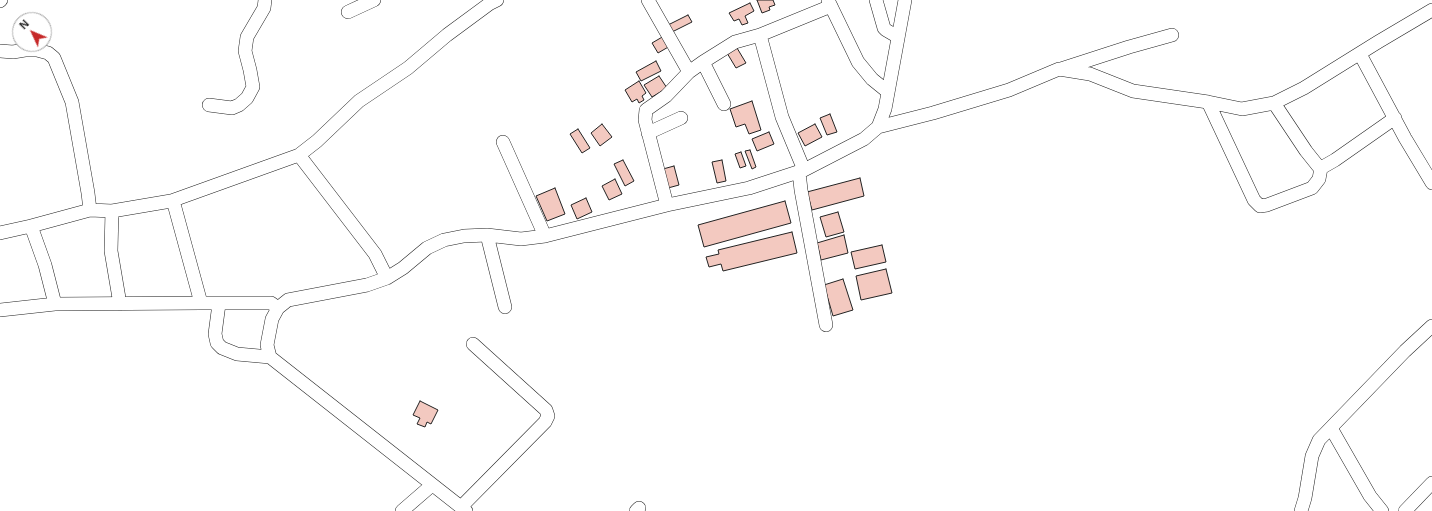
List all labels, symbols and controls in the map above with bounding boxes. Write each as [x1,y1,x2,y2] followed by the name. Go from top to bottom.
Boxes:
[12,12,52,52] north arrow
[17,17,31,31] text: N

